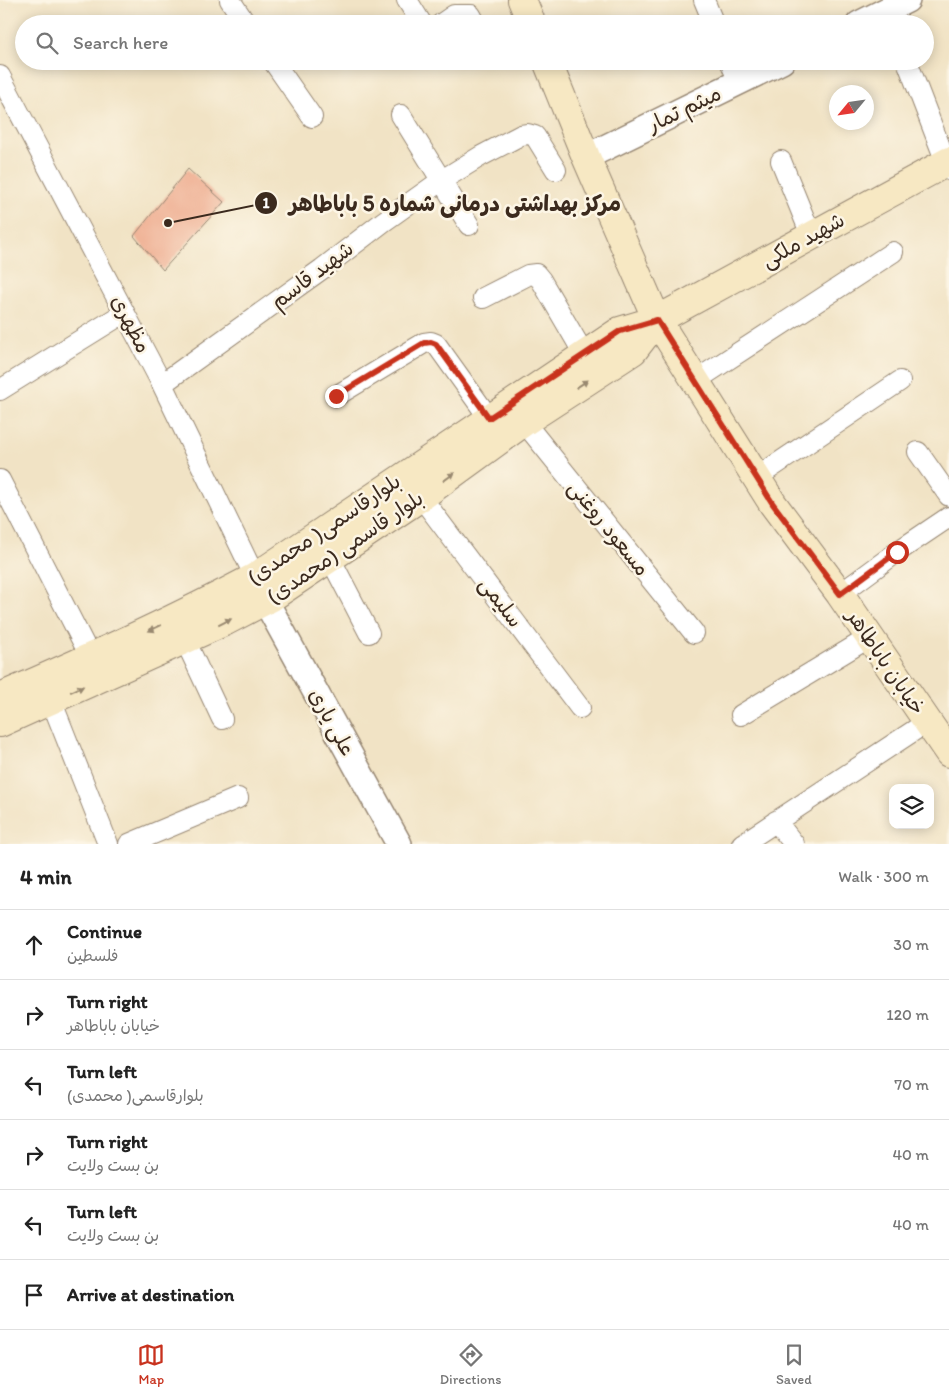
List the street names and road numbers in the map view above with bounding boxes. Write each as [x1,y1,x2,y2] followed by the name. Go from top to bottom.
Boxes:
[642,80,727,141] street label: میثم تمار
[757,207,850,274] street label: شهید ملکی
[266,235,360,317] street label: شهید قاسم
[106,291,157,357] street label: مظهری
[242,468,406,591] street label: بلوارقاسمی( محمدی)
[562,475,655,582] street label: مسعود روغنی
[262,485,429,610] street label: بلوار قاسمی (محمدی)
[473,571,529,633] street label: سلیمی
[840,602,931,720] street label: خیابان باباطاهر
[302,684,361,761] street label: علی یاری

